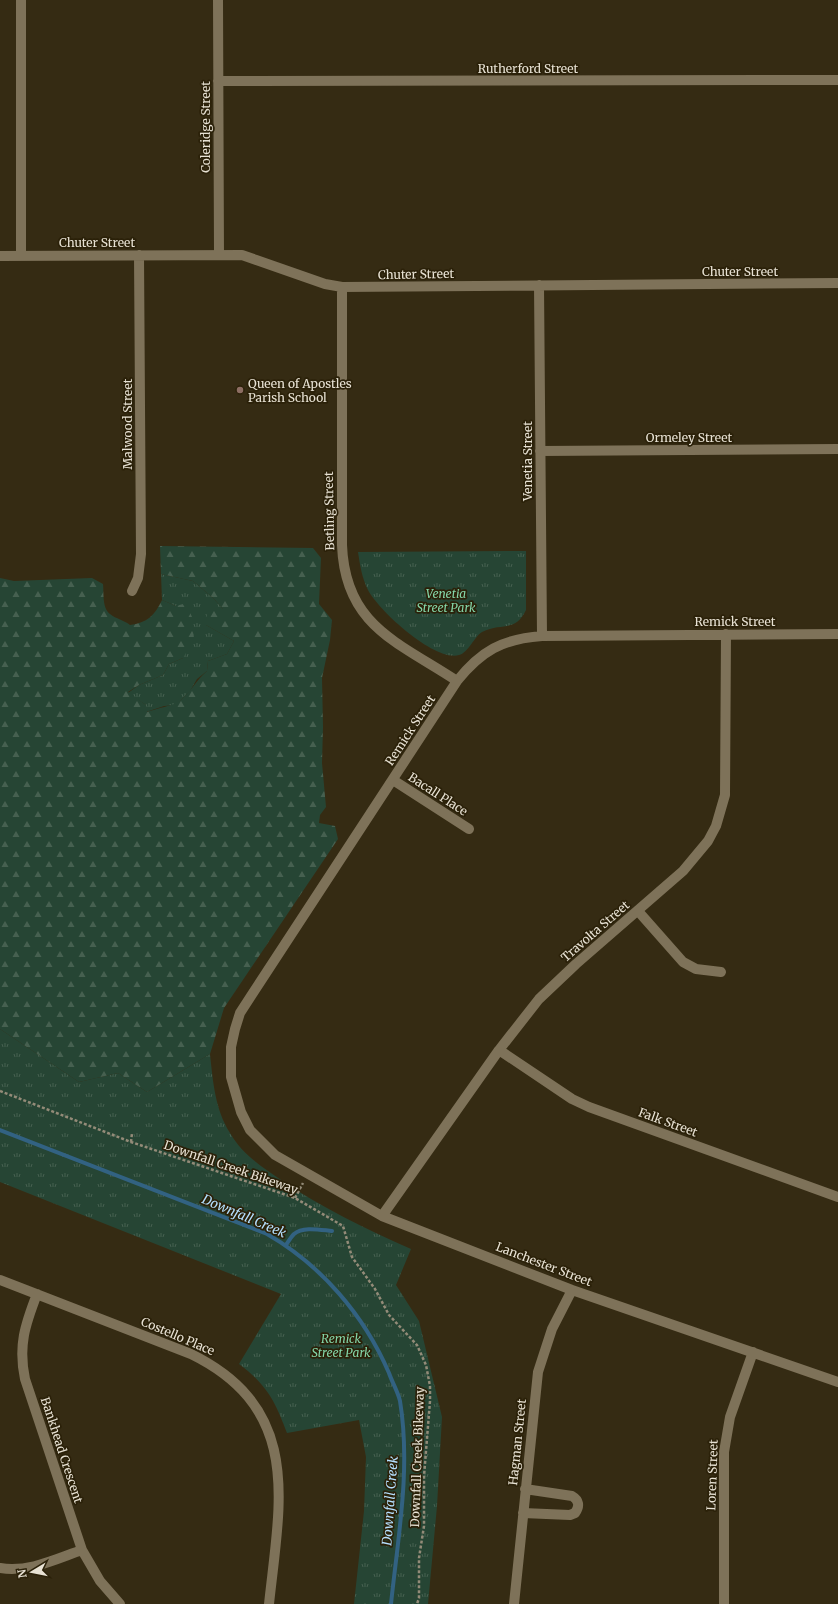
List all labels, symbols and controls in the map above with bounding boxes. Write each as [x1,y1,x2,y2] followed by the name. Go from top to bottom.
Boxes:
[478,61,579,76] street label: Rutherford Street
[198,81,213,173] street label: Coleridge Street
[59,235,135,250] street label: Chuter Street
[702,264,778,279] street label: Chuter Street
[378,266,455,282] street label: Chuter Street
[248,376,352,405] place label: Queen of Apostles Parish School
[120,378,135,470] street label: Malwood Street
[235,385,245,395] marker: Queen of Apostles Parish School
[520,421,535,502] street label: Venetia Street
[646,430,732,445] street label: Ormeley Street
[321,471,337,551] street label: Betling Street
[416,586,476,615] park label: Venetia Street Park
[695,614,776,629] street label: Remick Street
[382,692,439,768] street label: Remick Street
[406,769,470,819] street label: Bacall Place
[558,897,632,965] street label: Travolta Street
[636,1104,700,1140] street label: Falk Street
[162,1137,300,1197] street label: Downfall Creek Bikeway
[198,1190,289,1241] water label: Downfall Creek
[494,1239,594,1289] street label: Lanchester Street
[139,1314,217,1358] street label: Costello Place
[311,1331,371,1360] park label: Remick Street Park
[407,1386,427,1528] street label: Downfall Creek Bikeway
[38,1395,86,1505] street label: Bankhead Crescent
[505,1398,529,1486] street label: Hagman Street
[703,1439,721,1511] street label: Loren Street
[378,1456,402,1547] water label: Downfall Creek
[12,1552,52,1592] north arrow
[14,1568,30,1579] text: N

